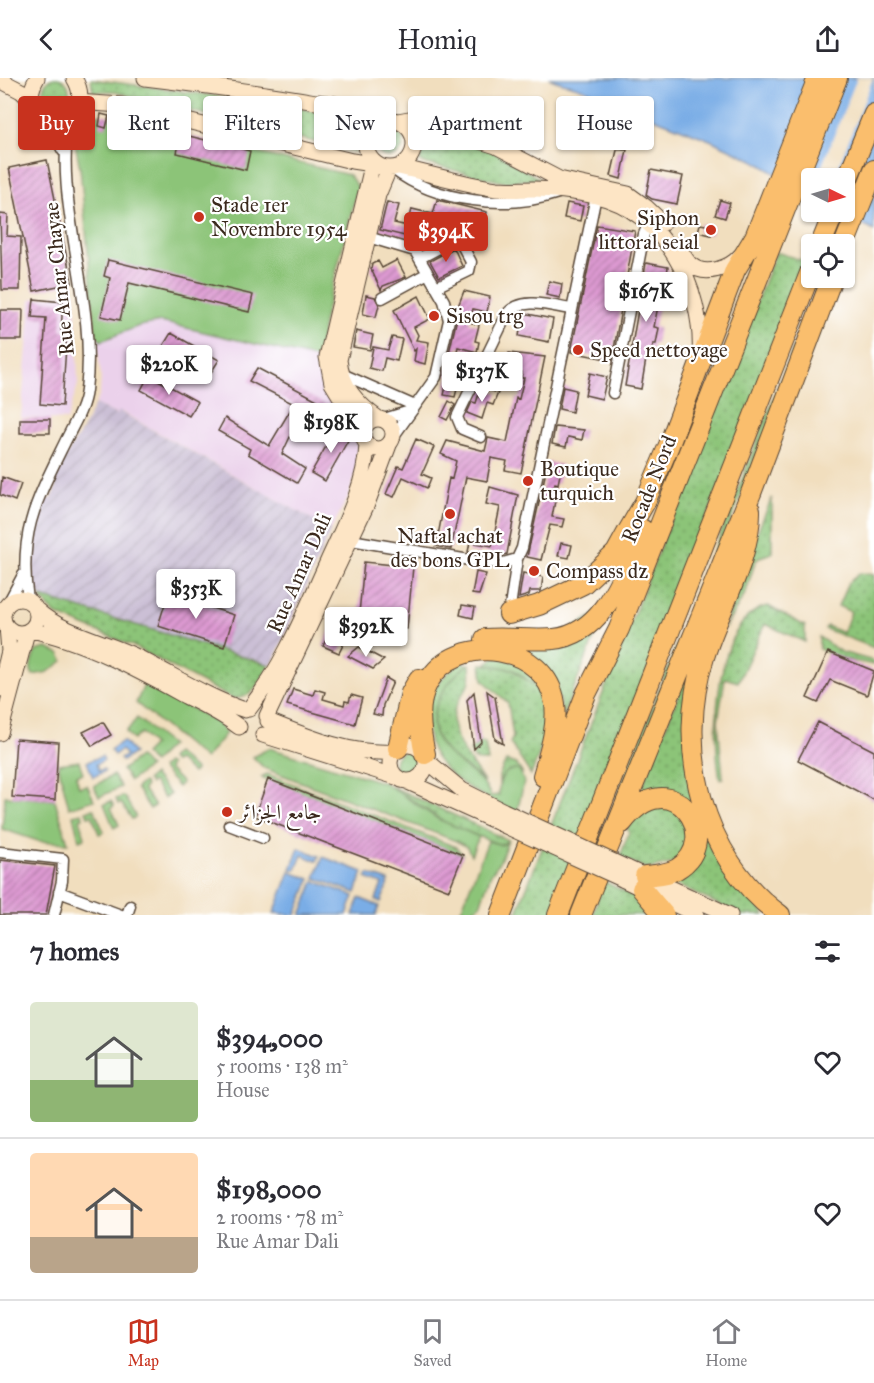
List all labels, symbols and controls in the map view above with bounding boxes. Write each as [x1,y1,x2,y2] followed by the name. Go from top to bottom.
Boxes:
[30,23,63,56] icon: back
[397,23,477,56] text: Homiq
[811,23,844,56] icon: share
[18,96,95,150] chip: Buy
[107,96,191,150] chip: Rent
[203,96,302,150] chip: Filters
[314,96,396,150] chip: New
[408,96,544,150] chip: Apartment
[556,96,654,150] chip: House
[801,168,855,222] north arrow
[801,168,855,288] map controls
[211,192,348,242] place label: Stade 1er Novembre 1954
[38,201,80,357] street label: Rue Amar Chayae
[598,205,699,255] place label: Siphon littoral seial
[192,210,206,224] marker: Stade 1er Novembre 1954
[404,212,488,263] pin: $394K
[418,219,474,243] text: $394K
[704,223,718,237] marker: Siphon littoral seial
[801,234,855,288] button: locate
[604,272,688,323] pin: $167K
[619,279,673,303] text: $167K
[446,303,523,329] place label: Sisou trg
[427,309,441,323] marker: Sisou trg
[590,337,728,363] place label: Speed nettoyage
[571,343,585,357] marker: Speed nettoyage
[127,345,211,396] pin: $220K
[140,352,198,376] text: $220K
[440,352,524,403] pin: $137K
[456,359,508,383] text: $137K
[289,403,373,454] pin: $198K
[303,410,359,434] text: $198K
[616,431,682,546] street label: Rocade Nord
[540,456,619,506] place label: Boutique turquich
[521,474,535,488] marker: Boutique turquich
[443,507,457,521] marker: Naftal achat des bons GPL
[261,509,337,637] street label: Rue Amar Dali
[391,523,510,573] place label: Naftal achat des bons GPL
[546,558,648,584] place label: Compass dz
[527,564,541,578] marker: Compass dz
[154,569,238,620] pin: $353K
[170,576,222,600] text: $353K
[324,607,408,658] pin: $392K
[339,614,393,638] text: $392K
[237,799,322,831] place label: جامع الجزائر
[220,805,234,819] marker: جامع الجزائر
[30,935,119,967] text: 7 homes
[811,935,844,968] icon: filters
[216,1022,323,1054] text: $394,000
[78,1026,150,1098] icon: home
[811,1046,844,1079] icon: heart
[216,1054,348,1078] text: 5 rooms · 138 m²
[216,1078,270,1102] text: House
[216,1173,322,1205] text: $198,000
[78,1177,150,1249] icon: home
[811,1197,844,1230] icon: heart
[216,1205,343,1229] text: 2 rooms · 78 m²
[216,1229,339,1253] text: Rue Amar Dali
[127,1315,160,1370] tab: Map
[414,1315,452,1370] tab: Saved
[705,1315,747,1370] tab: Home

